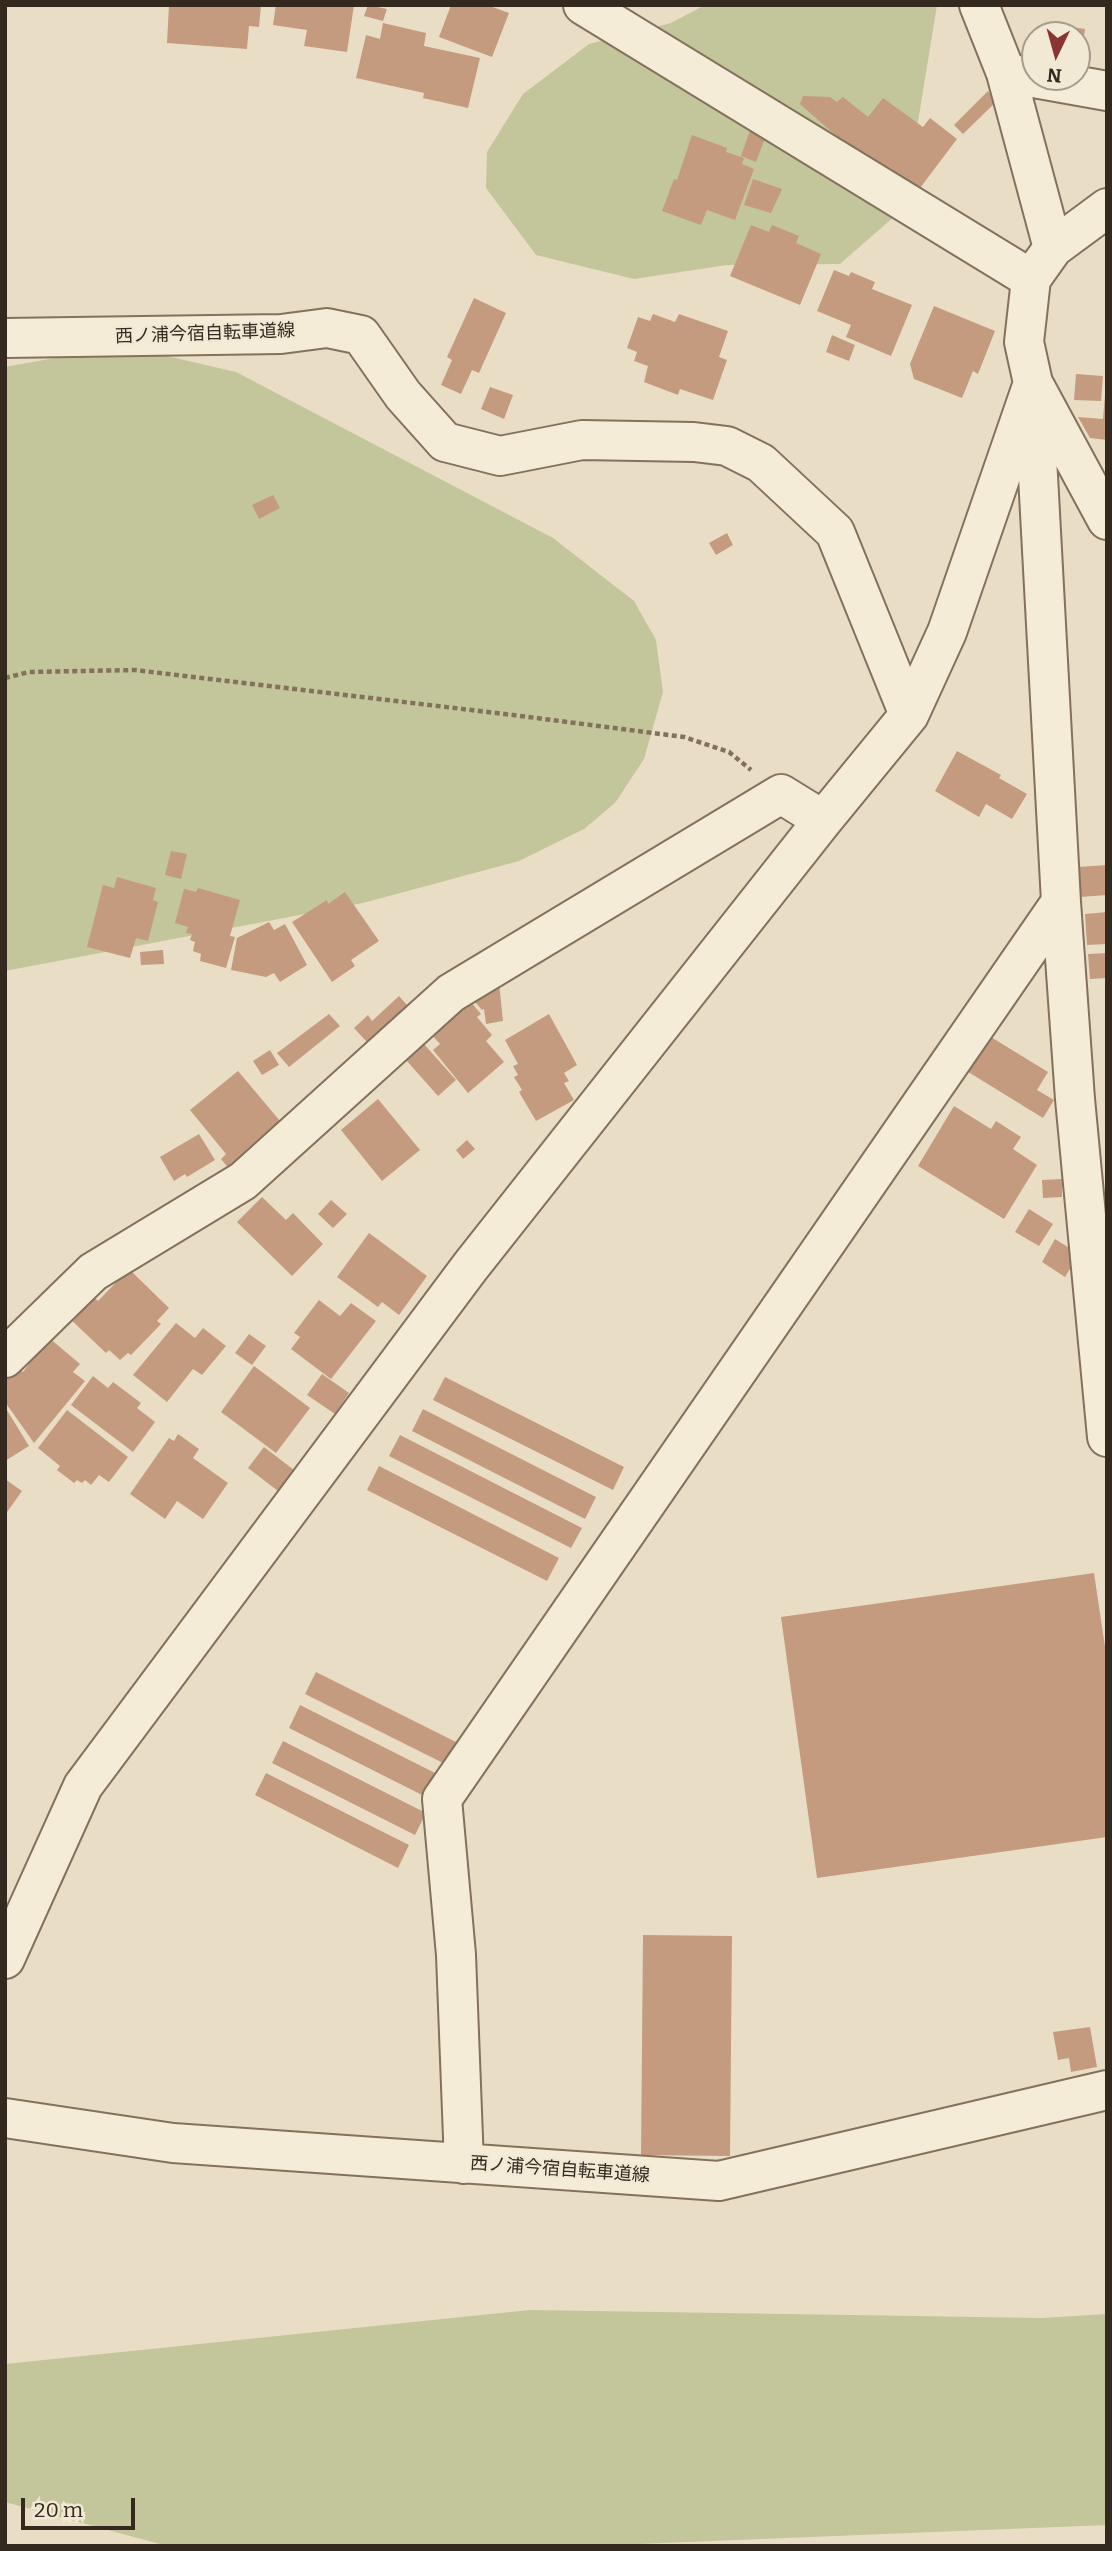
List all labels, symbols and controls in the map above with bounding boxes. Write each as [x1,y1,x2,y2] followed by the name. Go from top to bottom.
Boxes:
[1021,21,1091,91] north arrow
[1046,63,1063,88] text: N
[115,320,295,348] street label: 西ノ浦今宿自転車道線
[469,2153,651,2187] street label: 西ノ浦今宿自転車道線
[24,2484,138,2528] scale bar
[34,2497,83,2523] text: 20 m

